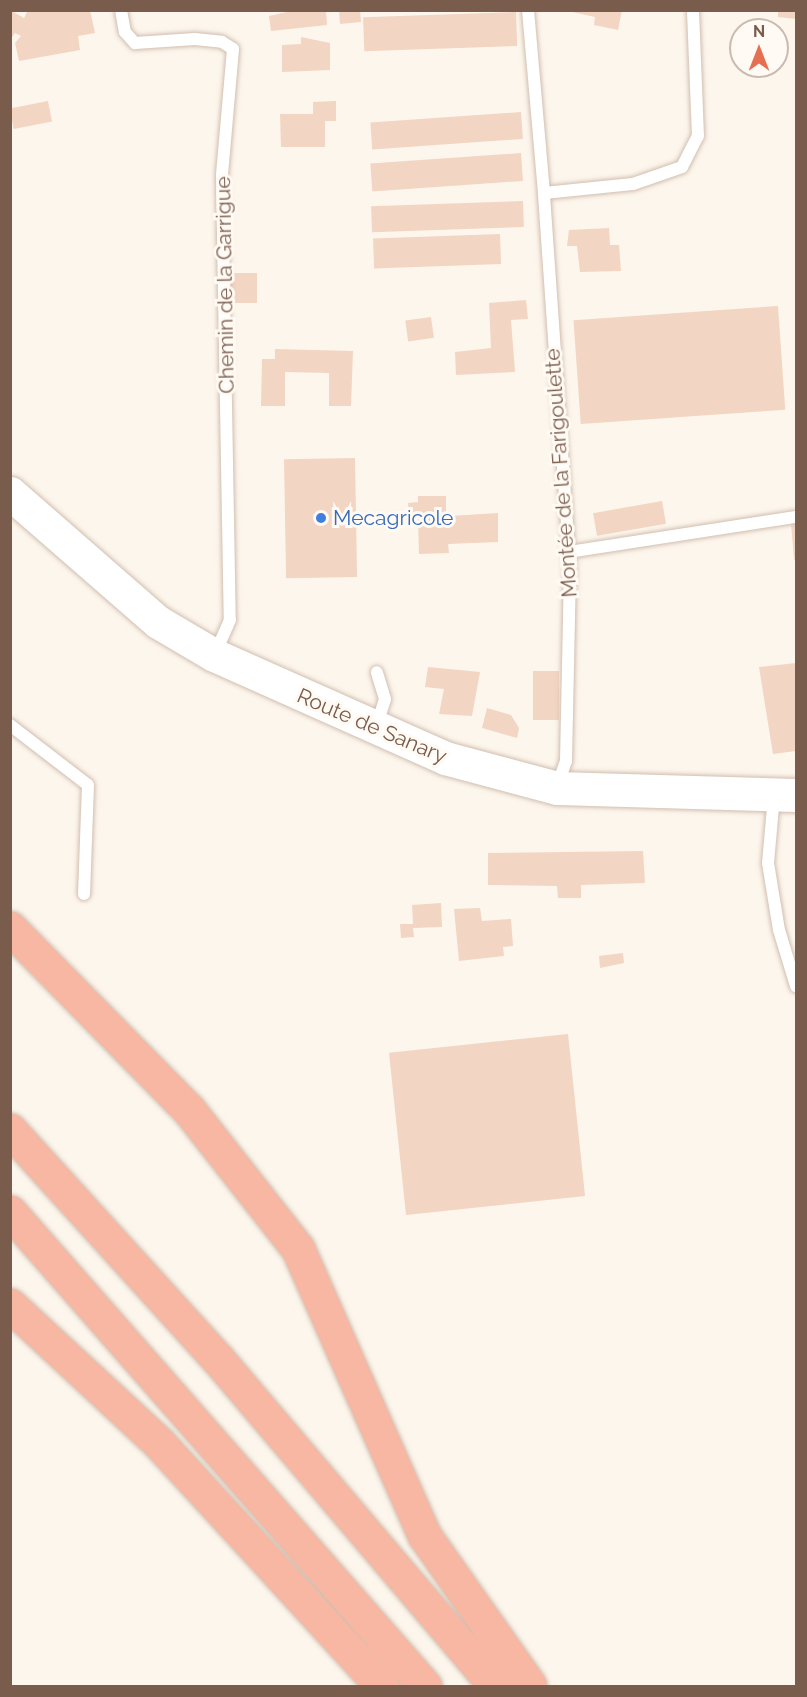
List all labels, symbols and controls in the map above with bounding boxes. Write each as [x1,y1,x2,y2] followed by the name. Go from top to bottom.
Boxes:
[729,18,789,78] north arrow
[753,22,765,41] text: N
[211,176,239,394] street label: Chemin de la Garrigue
[540,348,582,598] street label: Montée de la Farigoulette
[333,505,453,531] place label: Mecagricole
[314,511,328,525] marker: Mecagricole
[293,683,451,769] street label: Route de Sanary

